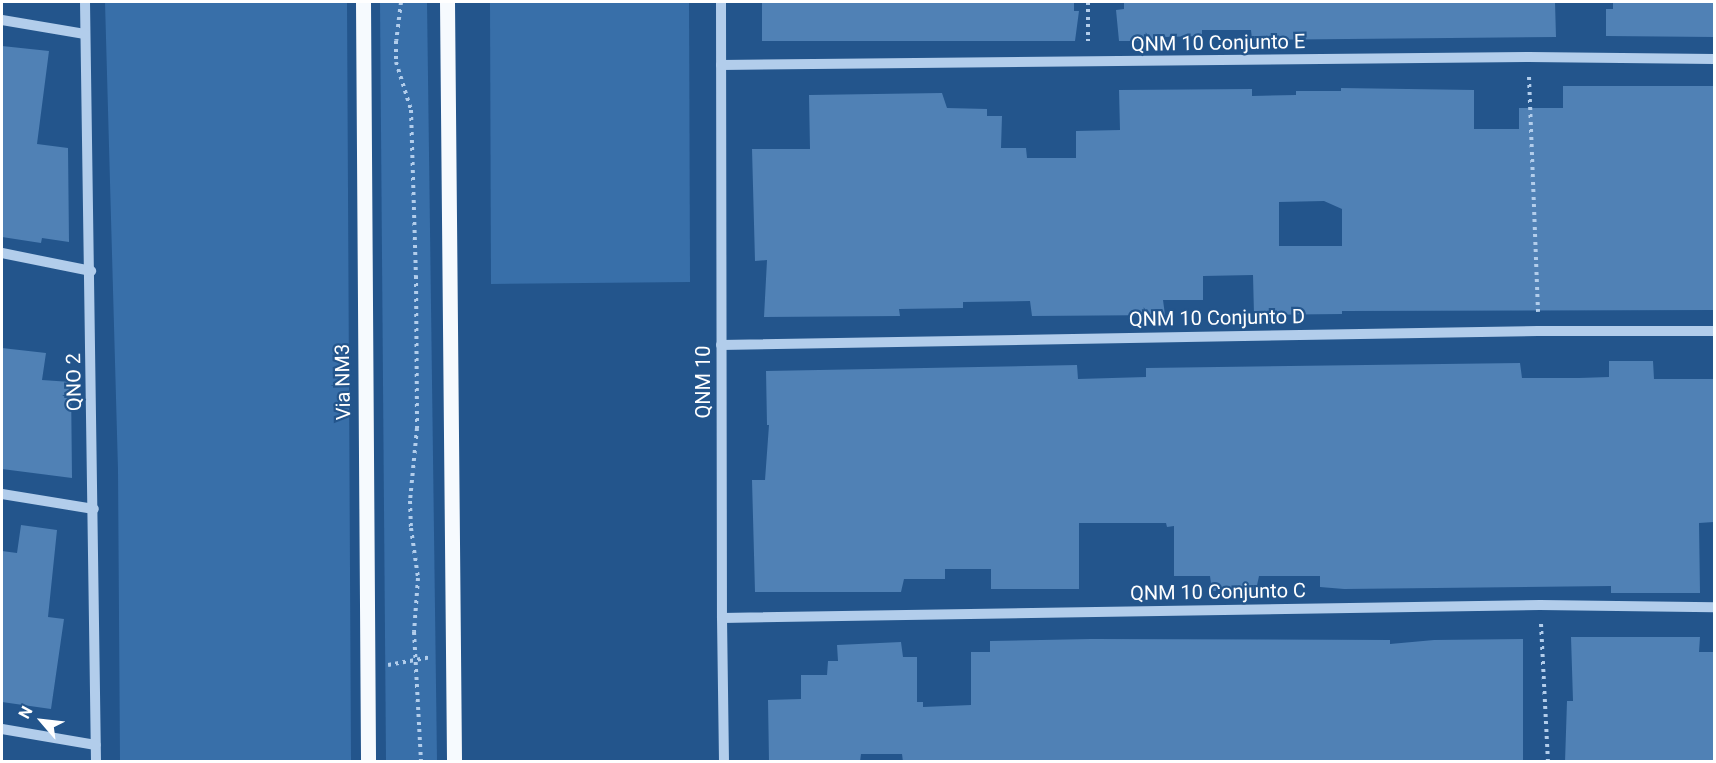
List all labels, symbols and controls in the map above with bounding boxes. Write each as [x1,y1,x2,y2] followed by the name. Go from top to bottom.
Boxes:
[1131,29,1305,57] street label: QNM 10 Conjunto E
[1129,304,1305,332] street label: QNM 10 Conjunto D
[330,344,356,420] street label: Via NM3
[691,346,715,418] street label: QNM 10
[61,353,87,411] street label: QNO 2
[1130,578,1306,606] street label: QNM 10 Conjunto C
[12,691,72,751] north arrow
[15,703,37,722] text: N

